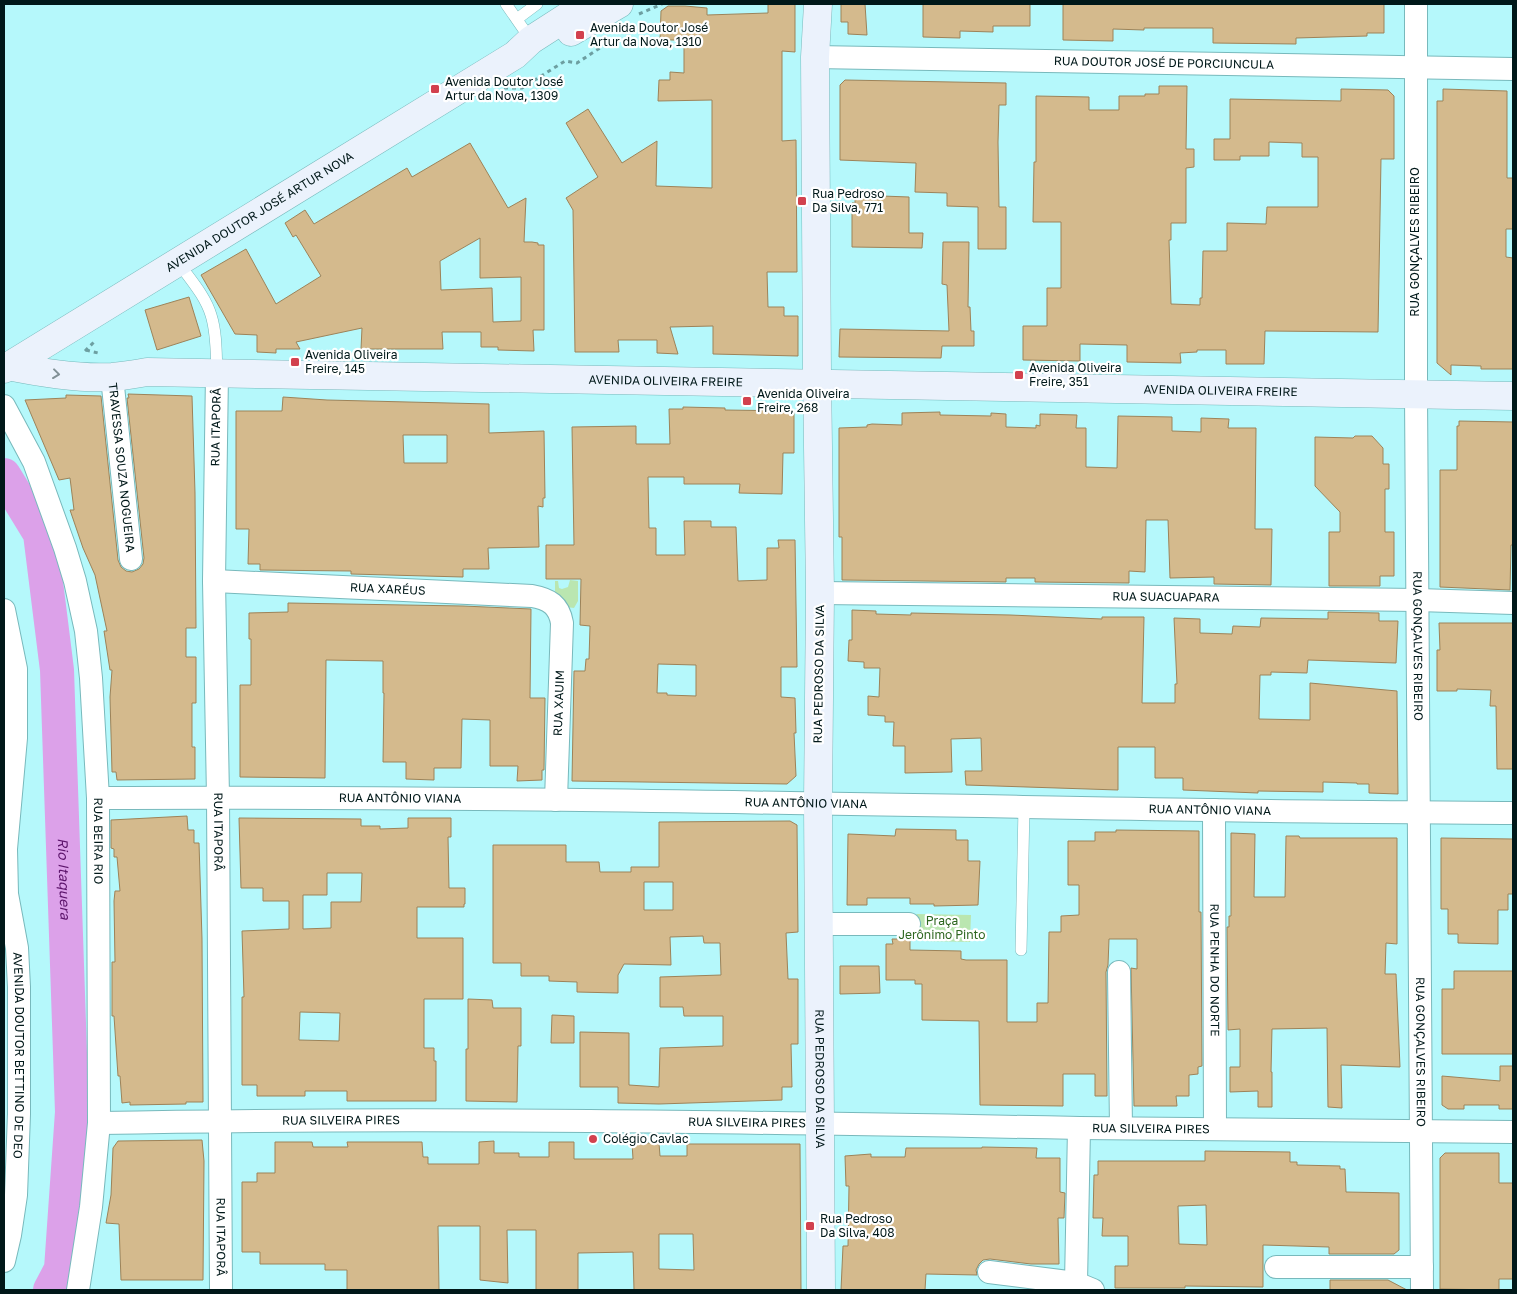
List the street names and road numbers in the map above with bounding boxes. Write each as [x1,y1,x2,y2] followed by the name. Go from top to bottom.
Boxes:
[1054,53,1274,72] street label: RUA DOUTOR JOSÉ DE PORCIUNCULA
[163,148,356,275] street label: AVENIDA DOUTOR JOSÉ ARTUR NOVA
[1407,167,1422,317] street label: RUA GONÇALVES RIBEIRO
[588,372,743,389] street label: AVENIDA OLIVEIRA FREIRE
[106,382,138,553] street label: TRAVESSA SOUZA NOGUEIRA
[1143,382,1298,399] street label: AVENIDA OLIVEIRA FREIRE
[207,388,224,466] street label: RUA ITAPORÂ
[1410,571,1426,721] street label: RUA GONÇALVES RIBEIRO
[350,579,426,598] street label: RUA XARÉUS
[1112,588,1220,605] street label: RUA SUACUAPARA
[810,604,827,744] street label: RUA PEDROSO DA SILVA
[550,670,567,736] street label: RUA XAUIM
[339,790,461,806] street label: RUA ANTÔNIO VIANA
[211,792,226,871] street label: RUA ITAPORÂ
[745,794,867,811] street label: RUA ANTÔNIO VIANA
[91,798,106,884] street label: RUA BEIRA RIO
[1148,801,1271,818] street label: RUA ANTÔNIO VIANA
[1207,903,1223,1037] street label: RUA PENHA DO NORTE
[10,952,27,1159] street label: AVENIDA DOUTOR BETTINO DE DEO
[1413,977,1429,1127] street label: RUA GONÇALVES RIBEIRO
[812,1009,828,1148] street label: RUA PEDROSO DA SILVA
[282,1112,400,1128] street label: RUA SILVEIRA PIRES
[688,1114,806,1130] street label: RUA SILVEIRA PIRES
[1092,1120,1210,1136] street label: RUA SILVEIRA PIRES
[213,1197,229,1276] street label: RUA ITAPORÂ

